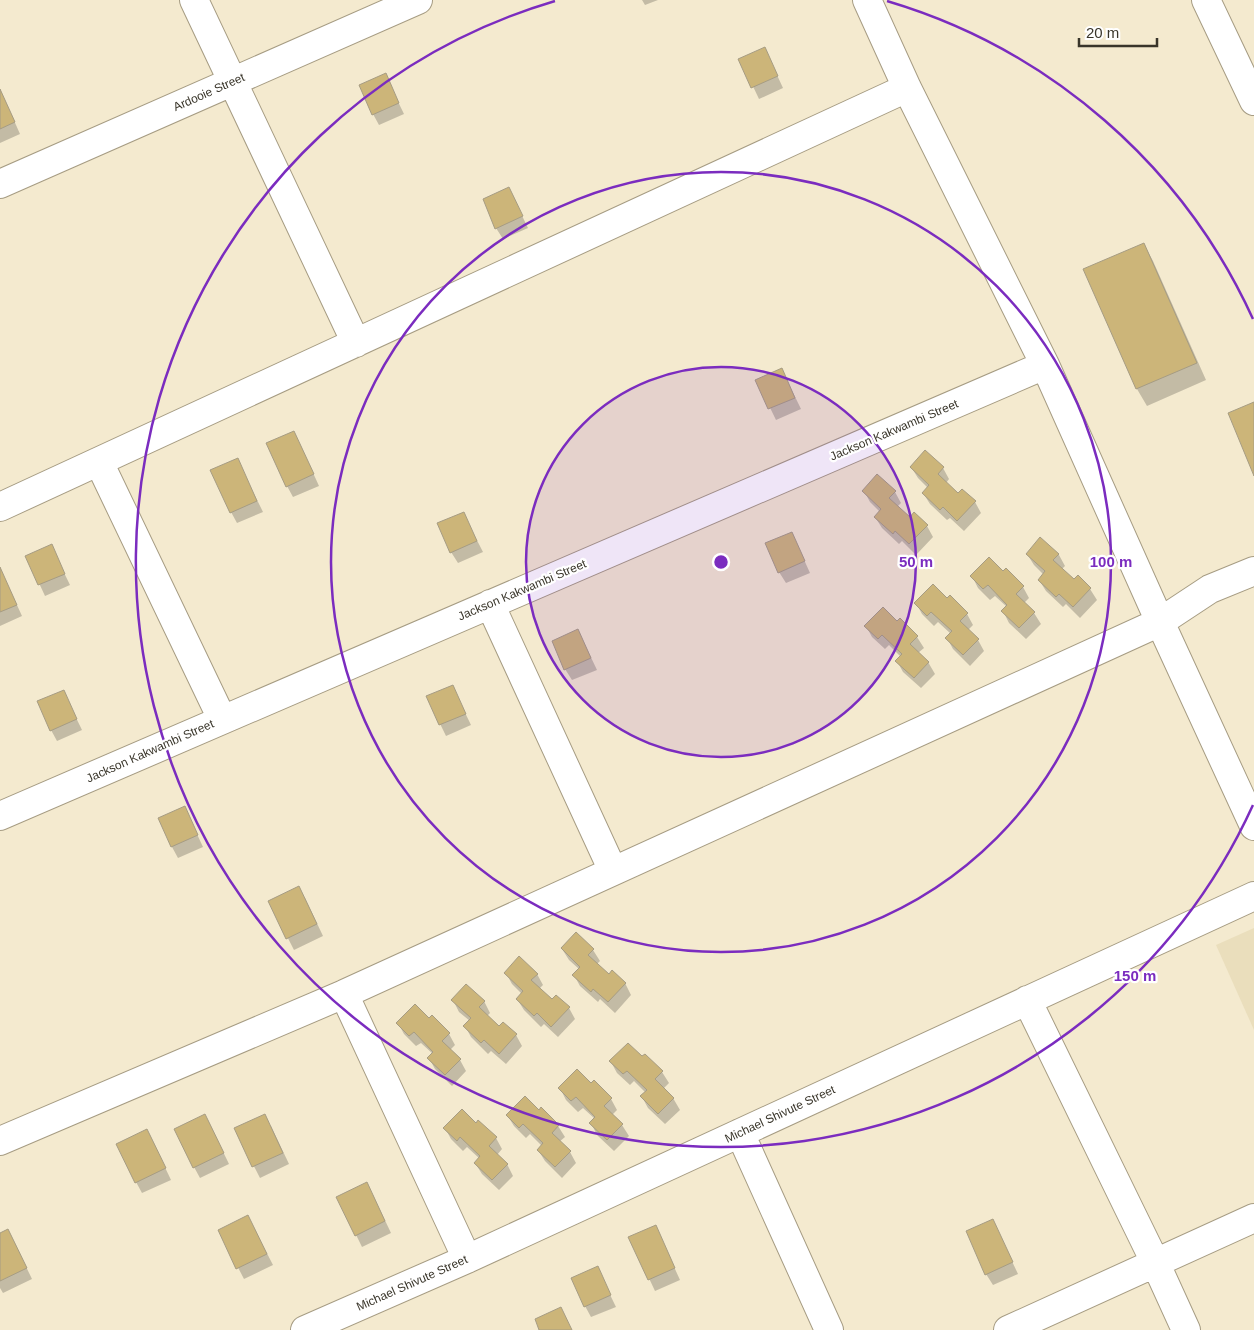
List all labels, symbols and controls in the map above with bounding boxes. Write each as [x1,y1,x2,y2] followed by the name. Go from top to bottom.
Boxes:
[1079,15,1156,47] scale bar
[1086,24,1119,41] text: 20 m
[171,70,247,114] street label: Ardooie Street
[828,396,961,463] street label: Jackson Kakwambi Street
[712,553,730,571] centre of rings
[899,553,933,570] text: 50 m
[1090,553,1132,570] text: 100 m
[456,556,589,623] street label: Jackson Kakwambi Street
[84,716,217,785] street label: Jackson Kakwambi Street
[1114,967,1156,984] text: 150 m
[723,1082,838,1146] street label: Michael Shivute Street
[354,1252,470,1314] street label: Michael Shivute Street

